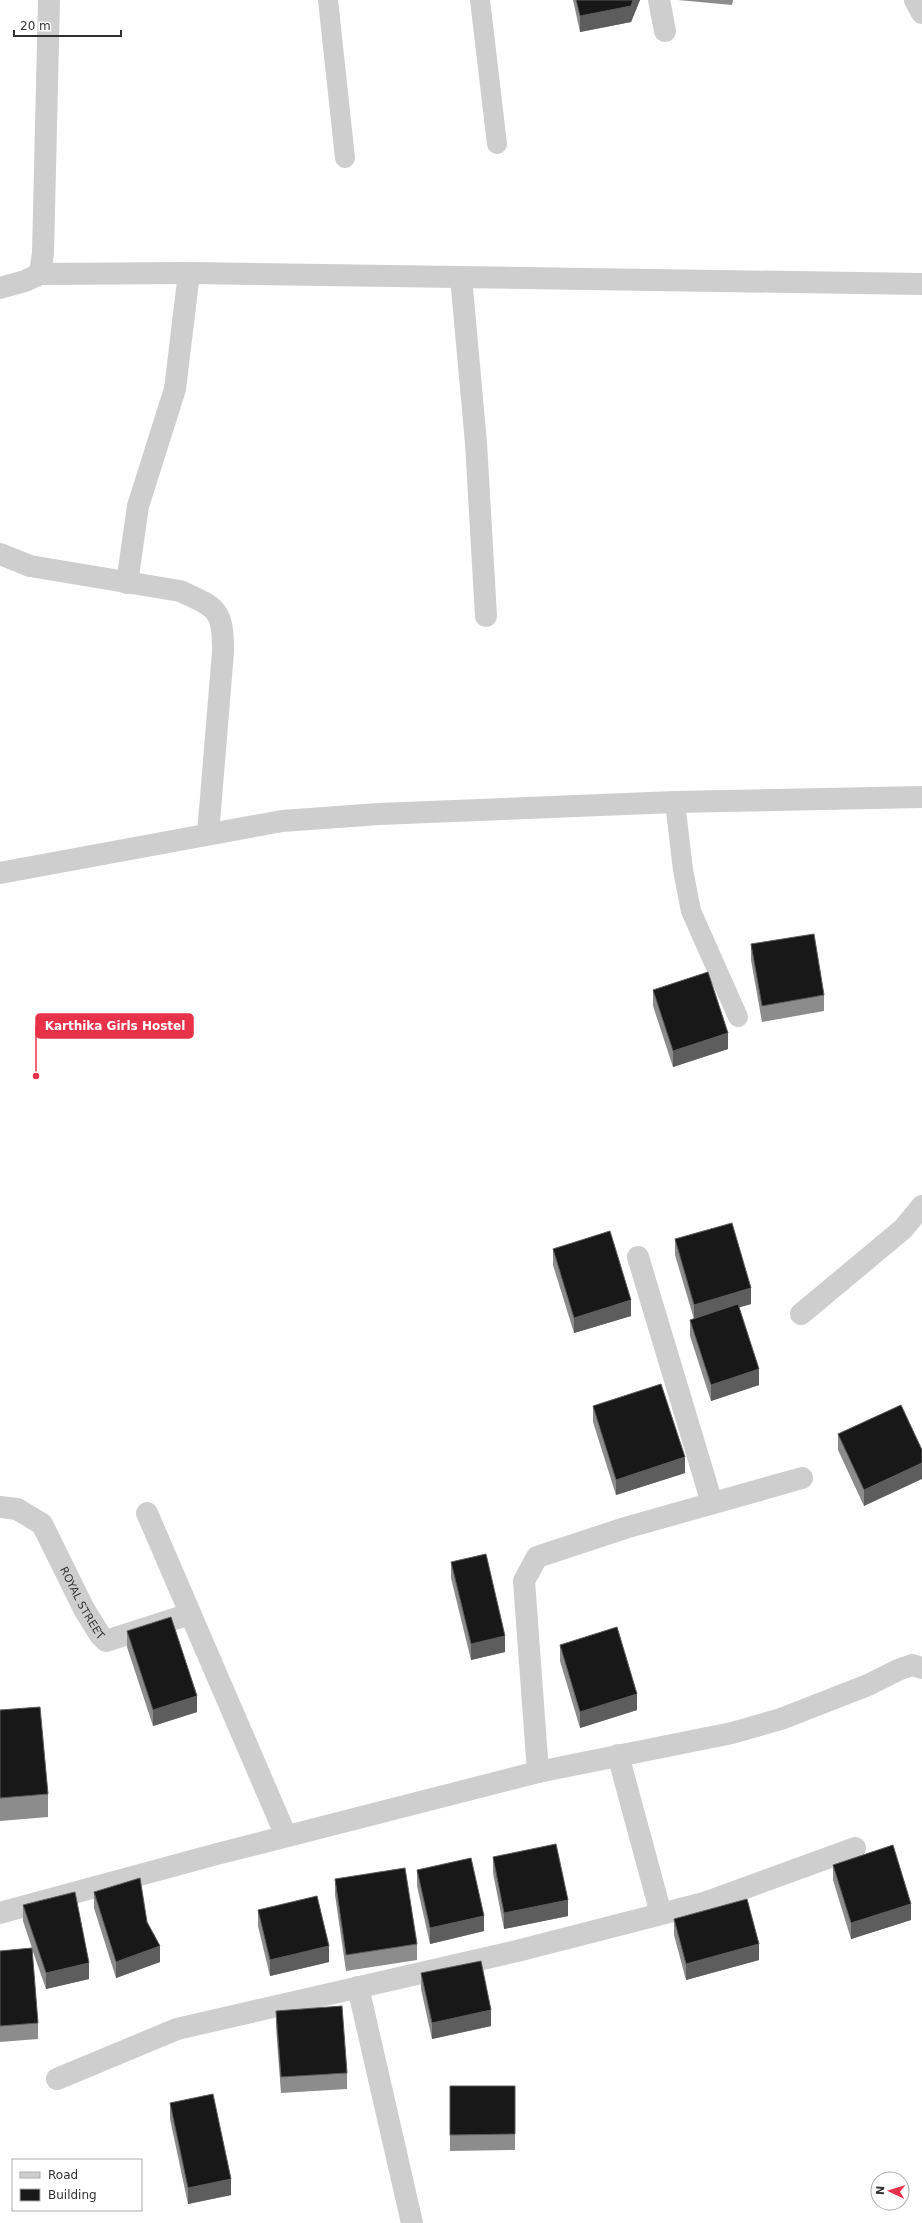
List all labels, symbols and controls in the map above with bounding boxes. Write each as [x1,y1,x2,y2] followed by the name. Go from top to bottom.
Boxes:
[14,12,121,38] scale bar
[20,19,51,33] text: 20 m
[36,1014,193,1038] callout: Karthika Girls Hostel
[45,1019,185,1033] text: Karthika Girls Hostel
[57,1565,107,1643] street label: ROYAL STREET
[12,2159,142,2211] legend
[48,2168,78,2182] text: Road
[870,2171,910,2211] north arrow
[874,2185,887,2195] text: N
[48,2188,97,2202] text: Building

